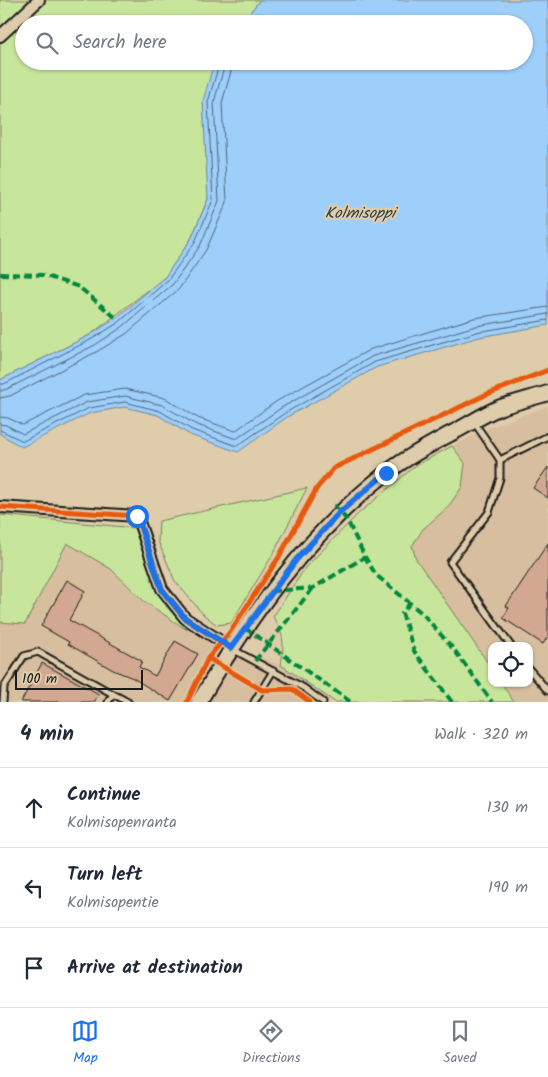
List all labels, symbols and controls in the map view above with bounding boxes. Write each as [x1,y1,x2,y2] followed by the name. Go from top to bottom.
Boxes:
[15,15,533,70] search box
[73,28,167,58] text: Search here
[33,29,61,57] icon: search
[325,201,398,226] water label: Kolmisoppi
[375,462,398,485] route end
[126,505,149,528] route start
[488,642,533,687] map controls
[488,642,533,687] button: locate
[15,667,142,690] scale bar
[22,668,57,690] text: 100 m
[20,718,74,751] text: 4 min
[434,722,528,747] text: Walk · 320 m
[67,780,140,810] text: Continue
[20,794,48,822] icon: ahead
[487,795,528,820] text: 130 m
[67,810,177,835] text: Kolmisopenranta
[67,860,142,890] text: Turn left
[20,874,48,902] icon: left
[488,875,528,900] text: 190 m
[67,890,159,915] text: Kolmisopentie
[67,953,243,983] text: Arrive at destination
[20,954,48,982] icon: arrive
[71,1017,99,1069] tab: Map
[242,1017,300,1069] tab: Directions
[443,1017,477,1069] tab: Saved

